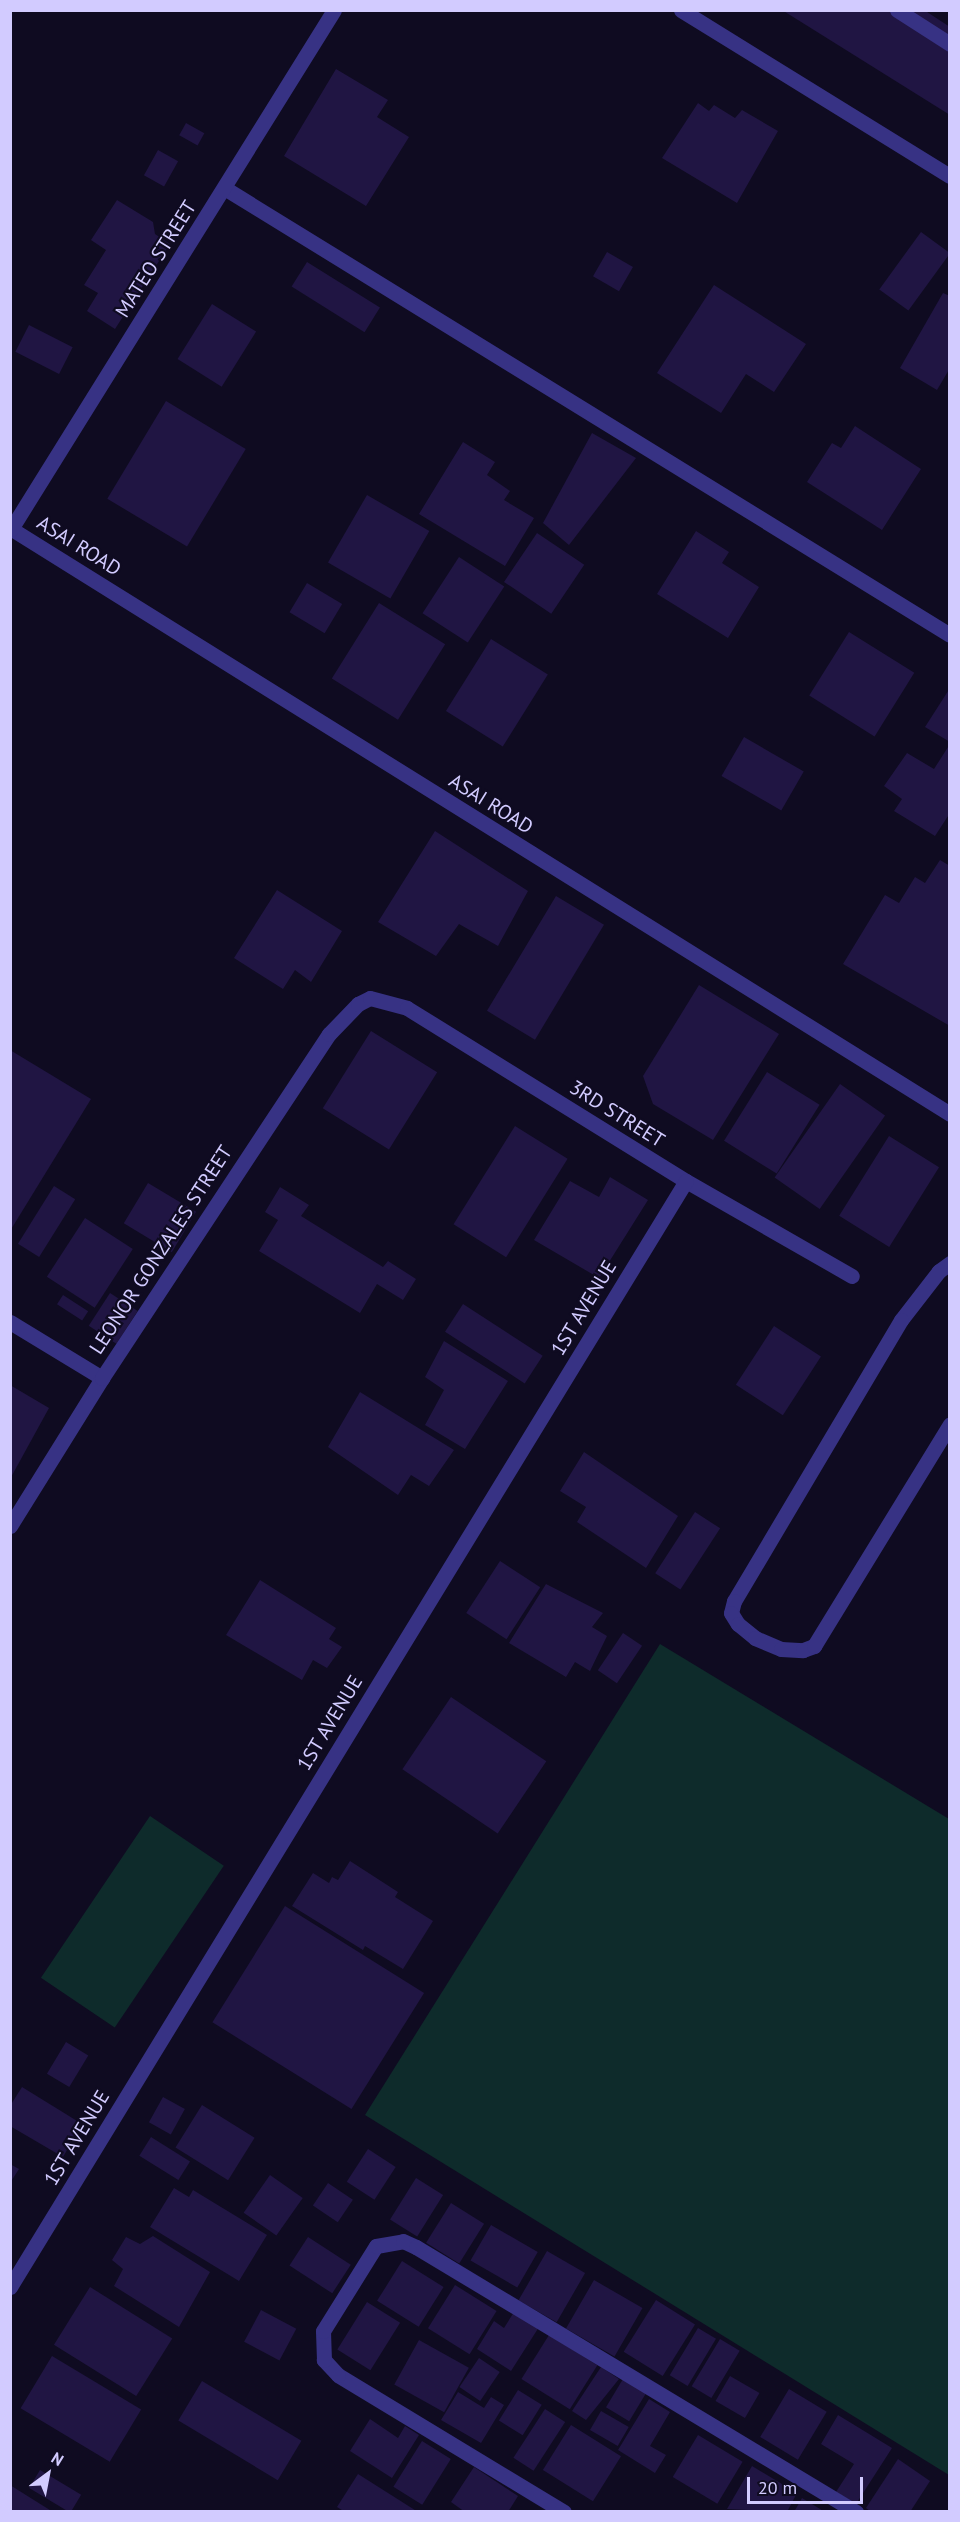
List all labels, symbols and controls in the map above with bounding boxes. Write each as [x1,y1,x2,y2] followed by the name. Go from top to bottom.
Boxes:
[111,196,201,322] street label: MATEO STREET
[33,511,125,581] street label: ASAI ROAD
[445,769,537,839] street label: ASAI ROAD
[565,1075,669,1153] street label: 3RD STREET
[85,1141,237,1359] street label: LEONOR GONZALES STREET
[546,1256,622,1360] street label: 1ST AVENUE
[292,1671,368,1775] street label: 1ST AVENUE
[39,2086,115,2190] street label: 1ST AVENUE
[18,2444,78,2504] north arrow
[48,2447,67,2470] text: N
[750,2465,866,2503] scale bar
[758,2476,797,2499] text: 20 m

